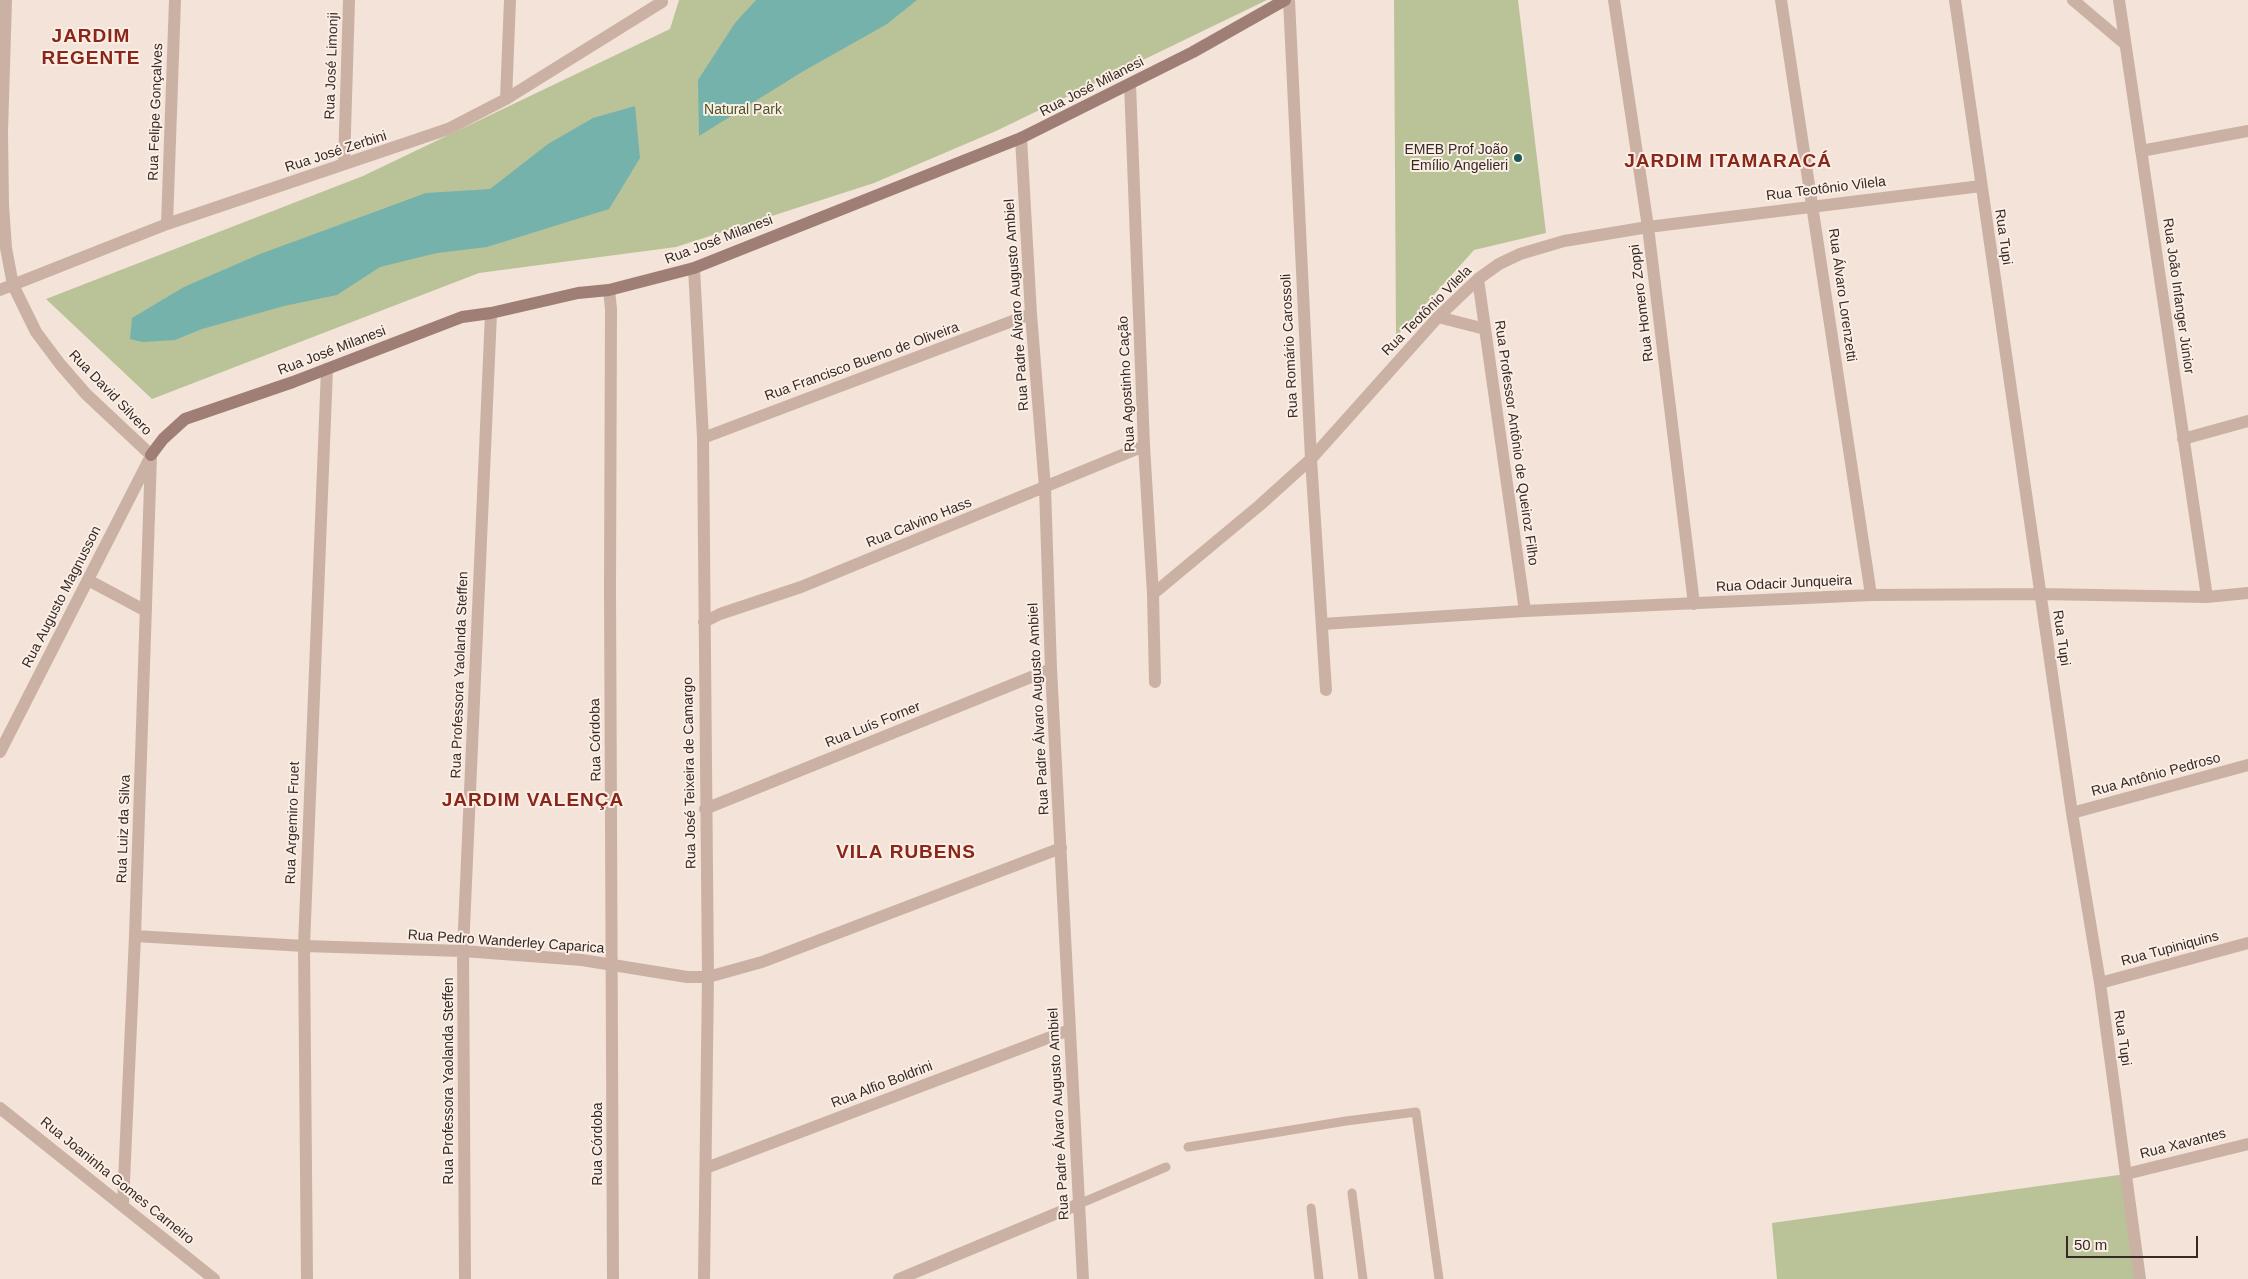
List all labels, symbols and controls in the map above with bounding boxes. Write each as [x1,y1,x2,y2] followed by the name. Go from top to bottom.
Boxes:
[322,12,342,120] street label: Rua José Limonji
[41,26,141,70] district label: JARDIM REGENTE
[145,43,167,181] street label: Rua Felipe Gonçalves
[1037,54,1147,120] street label: Rua José Milanesi
[704,102,782,118] park label: Natural Park
[283,128,389,176] street label: Rua José Zerbini
[1405,142,1508,174] place label: EMEB Prof João Emílio Angelieri
[1622,151,1834,173] district label: JARDIM ITAMARACÁ
[1512,152,1524,164] marker: EMEB Prof João Emílio Angelieri
[1765,173,1887,205] street label: Rua Teotônio Vilela
[1001,198,1033,412] street label: Rua Padre Álvaro Augusto Ambiel
[1991,208,2015,266] street label: Rua Tupi
[663,212,775,268] street label: Rua José Milanesi
[2159,217,2197,375] street label: Rua João Infanger Júnior
[1824,227,1860,363] street label: Rua Álvaro Lorenzetti
[1626,243,1658,363] street label: Rua Homero Zoppi
[1378,262,1476,360] street label: Rua Teotônio Vilela
[1278,273,1302,419] street label: Rua Romário Carossoli
[1115,316,1139,452] street label: Rua Agostinho Cação
[763,319,961,405] street label: Rua Francisco Bueno de Oliveira
[1490,319,1542,567] street label: Rua Professor Antônio de Queiroz Filho
[276,323,388,379] street label: Rua José Milanesi
[65,347,155,439] street label: Rua David Silvero
[864,494,974,552] street label: Rua Calvino Hass
[19,523,105,671] street label: Rua Augusto Magnusson
[448,571,472,779] street label: Rua Professora Yaolanda Steffen
[1716,572,1852,596] street label: Rua Odacir Junqueira
[1025,602,1053,816] street label: Rua Padre Álvaro Augusto Ambiel
[2049,609,2073,667] street label: Rua Tupi
[680,677,700,869] street label: Rua José Teixeira de Camargo
[587,698,605,782] street label: Rua Córdoba
[823,698,923,752] street label: Rua Luís Forner
[2090,750,2222,800] street label: Rua Antônio Pedroso
[282,761,304,885] street label: Rua Argemiro Fruet
[114,774,134,884] street label: Rua Luiz da Silva
[440,790,626,812] district label: JARDIM VALENÇA
[835,842,977,864] district label: VILA RUBENS
[407,927,605,957] street label: Rua Pedro Wanderley Caparica
[2119,928,2221,970] street label: Rua Tupiniquins
[441,977,457,1185] street label: Rua Professora Yaolanda Steffen
[1045,1007,1073,1221] street label: Rua Padre Álvaro Augusto Ambiel
[2110,1009,2134,1067] street label: Rua Tupi
[829,1058,935,1112] street label: Rua Alfio Boldrini
[590,1102,606,1186] street label: Rua Córdoba
[37,1114,197,1248] street label: Rua Joaninha Gomes Carneiro
[2138,1125,2228,1163] street label: Rua Xavantes
[2068,1226,2200,1258] scale bar
[2074,1236,2107,1253] text: 50 m

